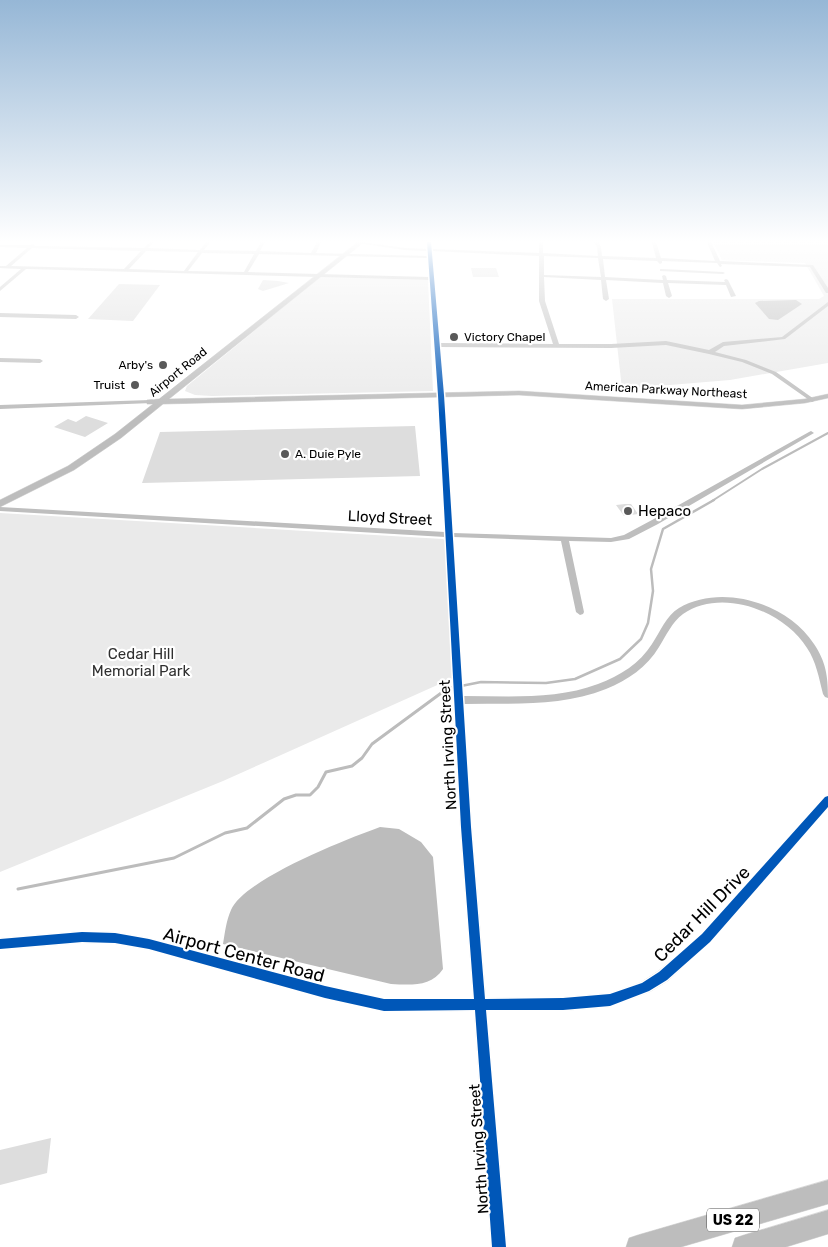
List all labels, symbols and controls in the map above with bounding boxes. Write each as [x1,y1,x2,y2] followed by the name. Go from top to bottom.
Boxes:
[464,330,546,344] place label: Victory Chapel
[448,331,460,343] marker: Victory Chapel
[146,344,210,400] street label: Airport Road
[118,358,153,372] place label: Arby's
[157,359,169,371] marker: Arby's
[94,378,125,392] place label: Truist
[129,379,141,391] marker: Truist
[585,379,748,401] street label: American Parkway Northeast
[295,447,361,461] place label: A. Duie Pyle
[279,448,291,460] marker: A. Duie Pyle
[638,502,691,520] place label: Hepaco
[622,505,634,517] marker: Hepaco
[347,507,433,529] street label: Lloyd Street
[92,645,190,680] park label: Cedar Hill Memorial Park
[436,679,460,810] street label: North Irving Street
[649,861,755,967] street label: Cedar Hill Drive
[161,923,327,987] street label: Airport Center Road
[465,1083,493,1215] street label: North Irving Street
[707,1208,759,1232] road number: US 22

